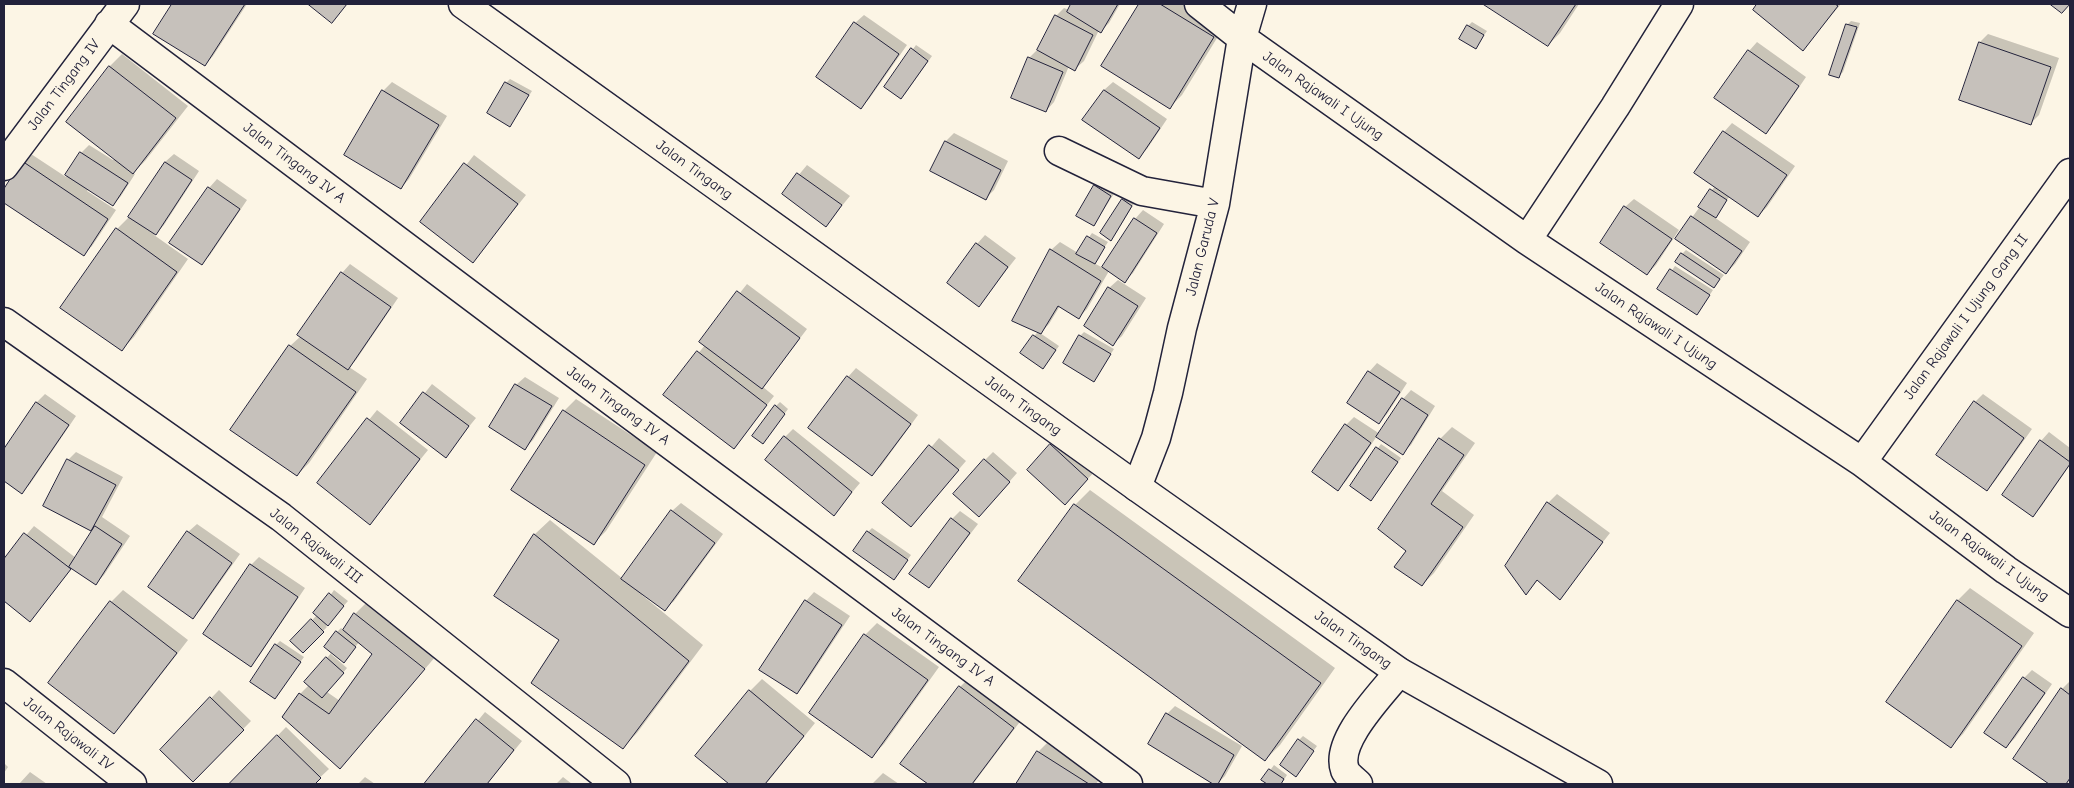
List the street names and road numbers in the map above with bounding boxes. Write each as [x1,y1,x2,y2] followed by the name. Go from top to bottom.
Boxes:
[24,36,104,134] street label: Jalan Tingang IV
[1259,47,1387,145] street label: Jalan Rajawali I Ujung
[239,119,349,207] street label: Jalan Tingang IV A
[652,136,736,204] street label: Jalan Tingang
[1182,196,1224,298] street label: Jalan Garuda V
[1900,231,2032,403] street label: Jalan Rajawali I Ujung Gang II
[1591,278,1721,374] street label: Jalan Rajawali I Ujung
[563,363,673,449] street label: Jalan Tingang IV A
[981,372,1065,440] street label: Jalan Tingang
[266,504,366,588] street label: Jalan Rajawali III
[1926,507,2052,605] street label: Jalan Rajawali I Ujung
[888,604,998,690] street label: Jalan Tingang IV A
[1311,607,1395,673] street label: Jalan Tingang
[20,693,116,775] street label: Jalan Rajawali IV

